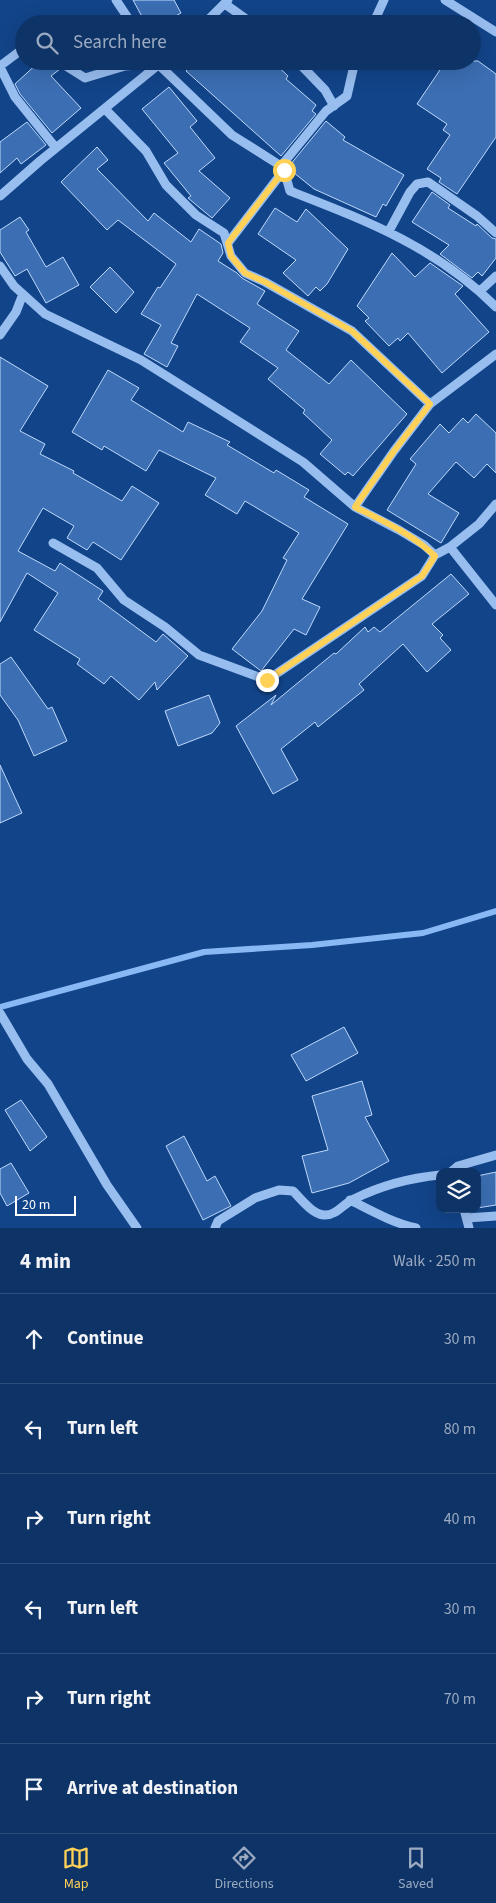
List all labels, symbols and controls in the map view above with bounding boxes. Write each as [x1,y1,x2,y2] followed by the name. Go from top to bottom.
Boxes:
[15,15,481,70] search box
[33,29,61,57] icon: search
[73,29,167,56] text: Search here
[273,159,296,182] route start
[256,669,279,692] route end
[436,1168,481,1213] map controls
[436,1168,481,1213] button: layers
[15,1193,76,1216] scale bar
[22,1195,50,1215] text: 20 m
[20,1246,71,1276] text: 4 min
[393,1250,476,1272] text: Walk · 250 m
[20,1325,48,1353] icon: ahead
[67,1325,144,1352] text: Continue
[444,1328,476,1350] text: 30 m
[20,1415,48,1443] icon: left
[67,1415,138,1442] text: Turn left
[444,1418,476,1440] text: 80 m
[20,1505,48,1533] icon: right
[67,1505,151,1532] text: Turn right
[444,1508,476,1530] text: 40 m
[20,1595,48,1623] icon: left
[67,1595,138,1622] text: Turn left
[444,1598,476,1620] text: 30 m
[20,1685,48,1713] icon: right
[67,1685,151,1712] text: Turn right
[444,1688,476,1710] text: 70 m
[20,1775,48,1803] icon: arrive
[67,1775,238,1802] text: Arrive at destination
[62,1844,90,1894] tab: Map
[214,1844,274,1894] tab: Directions
[398,1844,434,1894] tab: Saved

